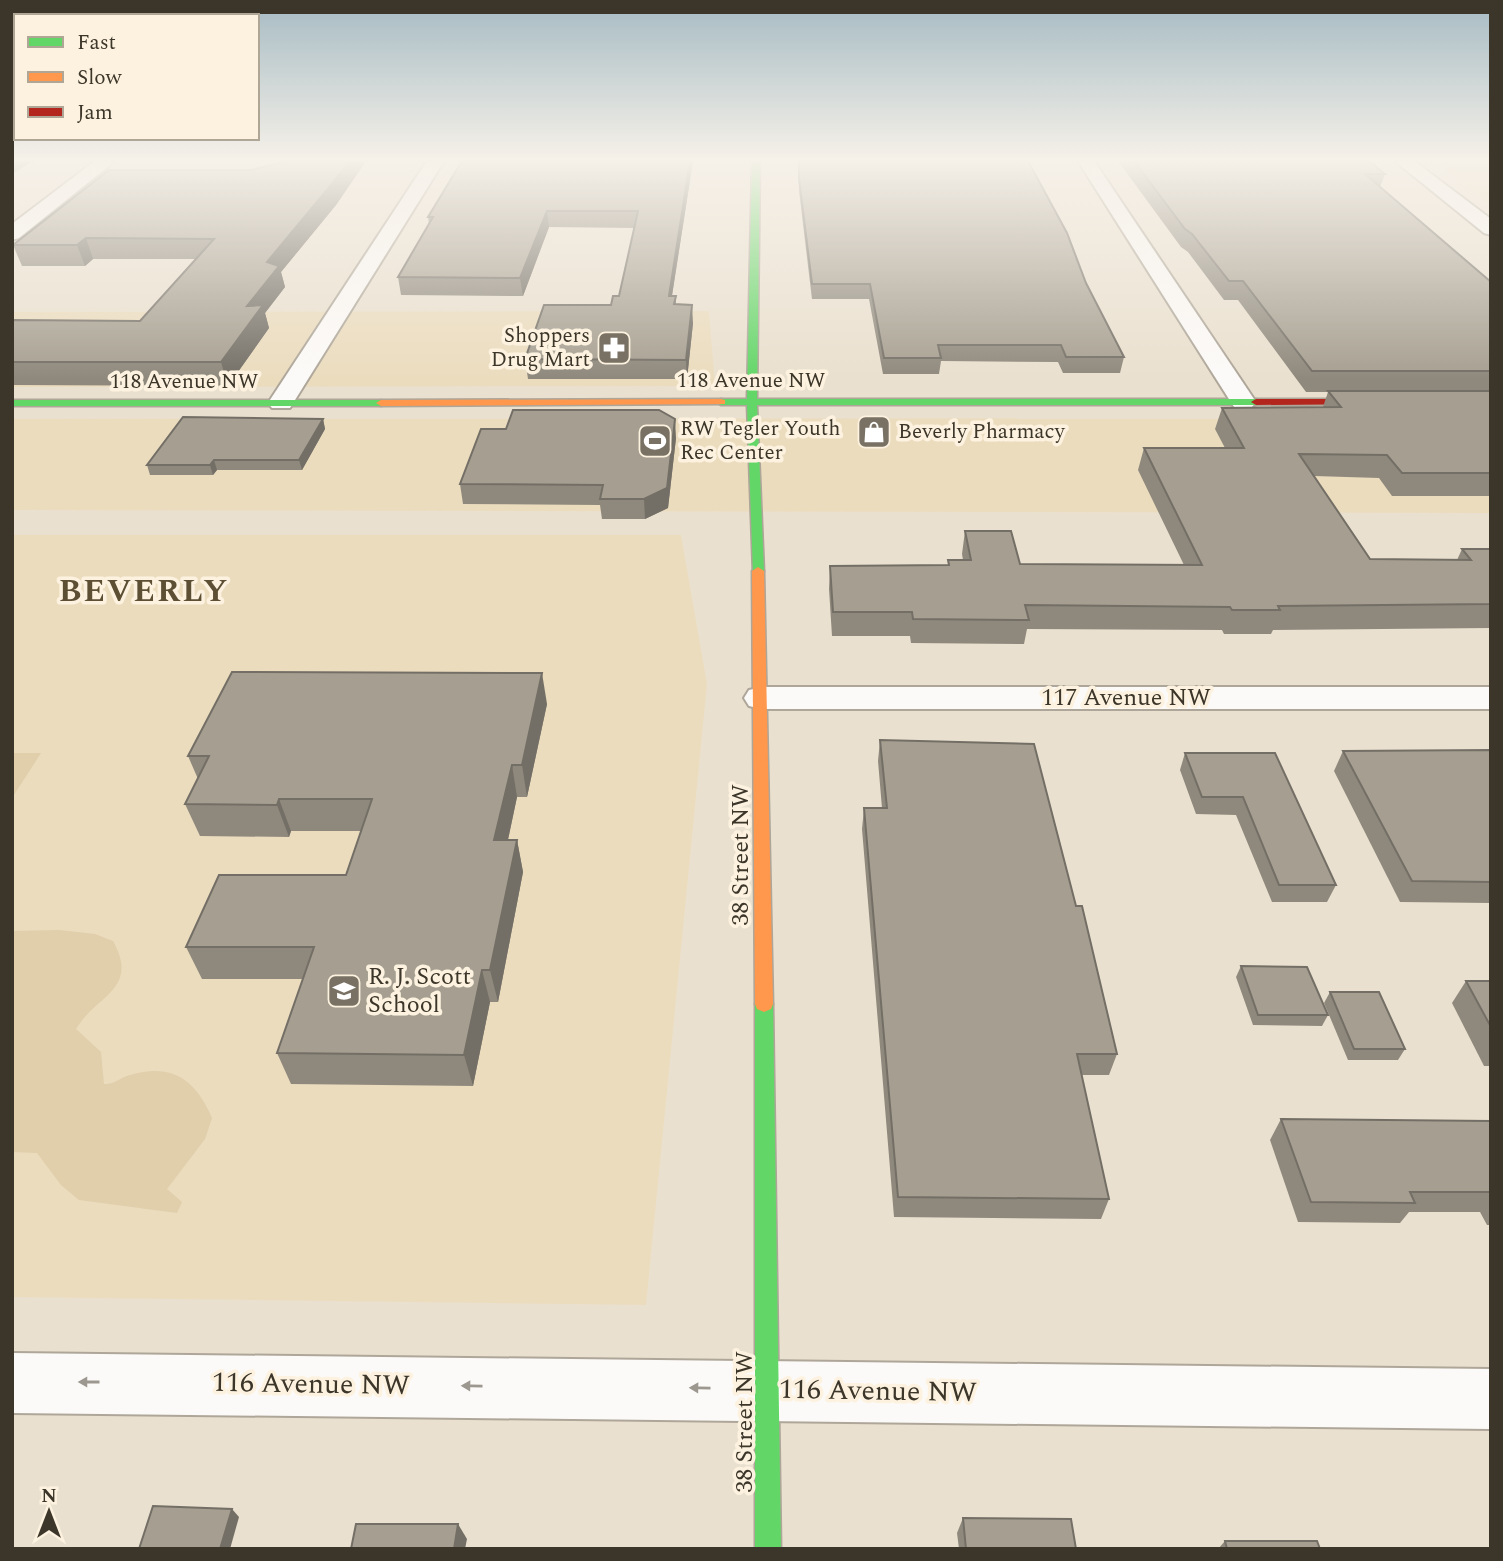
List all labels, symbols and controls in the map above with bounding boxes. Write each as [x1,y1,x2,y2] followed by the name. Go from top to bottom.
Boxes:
[14,14,259,140] legend
[77,27,116,59] text: Fast
[77,62,123,94] text: Slow
[77,97,113,129] text: Jam
[491,320,590,376] place label: Shoppers Drug Mart
[595,329,633,367] pharmacy icon: Shoppers Drug Mart
[677,365,826,397] street label: 118 Avenue NW
[110,366,259,398] street label: 118 Avenue NW
[680,413,840,469] place label: RW Tegler Youth Rec Center
[855,413,893,451] shop icon: Beverly Pharmacy
[898,416,1066,448] place label: Beverly Pharmacy
[636,422,674,460] sports icon: RW Tegler Youth Rec Center
[59,567,229,616] district label: BEVERLY
[1041,680,1211,716] street label: 117 Avenue NW
[723,784,759,926] street label: 38 Street NW
[368,959,471,1023] place label: R. J. Scott School
[325,972,363,1010] school or university icon: R. J. Scott School
[727,1351,763,1493] street label: 38 Street NW
[212,1361,411,1407] street label: 116 Avenue NW
[779,1368,978,1414] street label: 116 Avenue NW
[78,1377,100,1388] one-way arrow
[461,1380,483,1392] one-way arrow
[688,1382,710,1394] one-way arrow
[14,1477,84,1547] north arrow
[41,1482,57,1511] text: N

